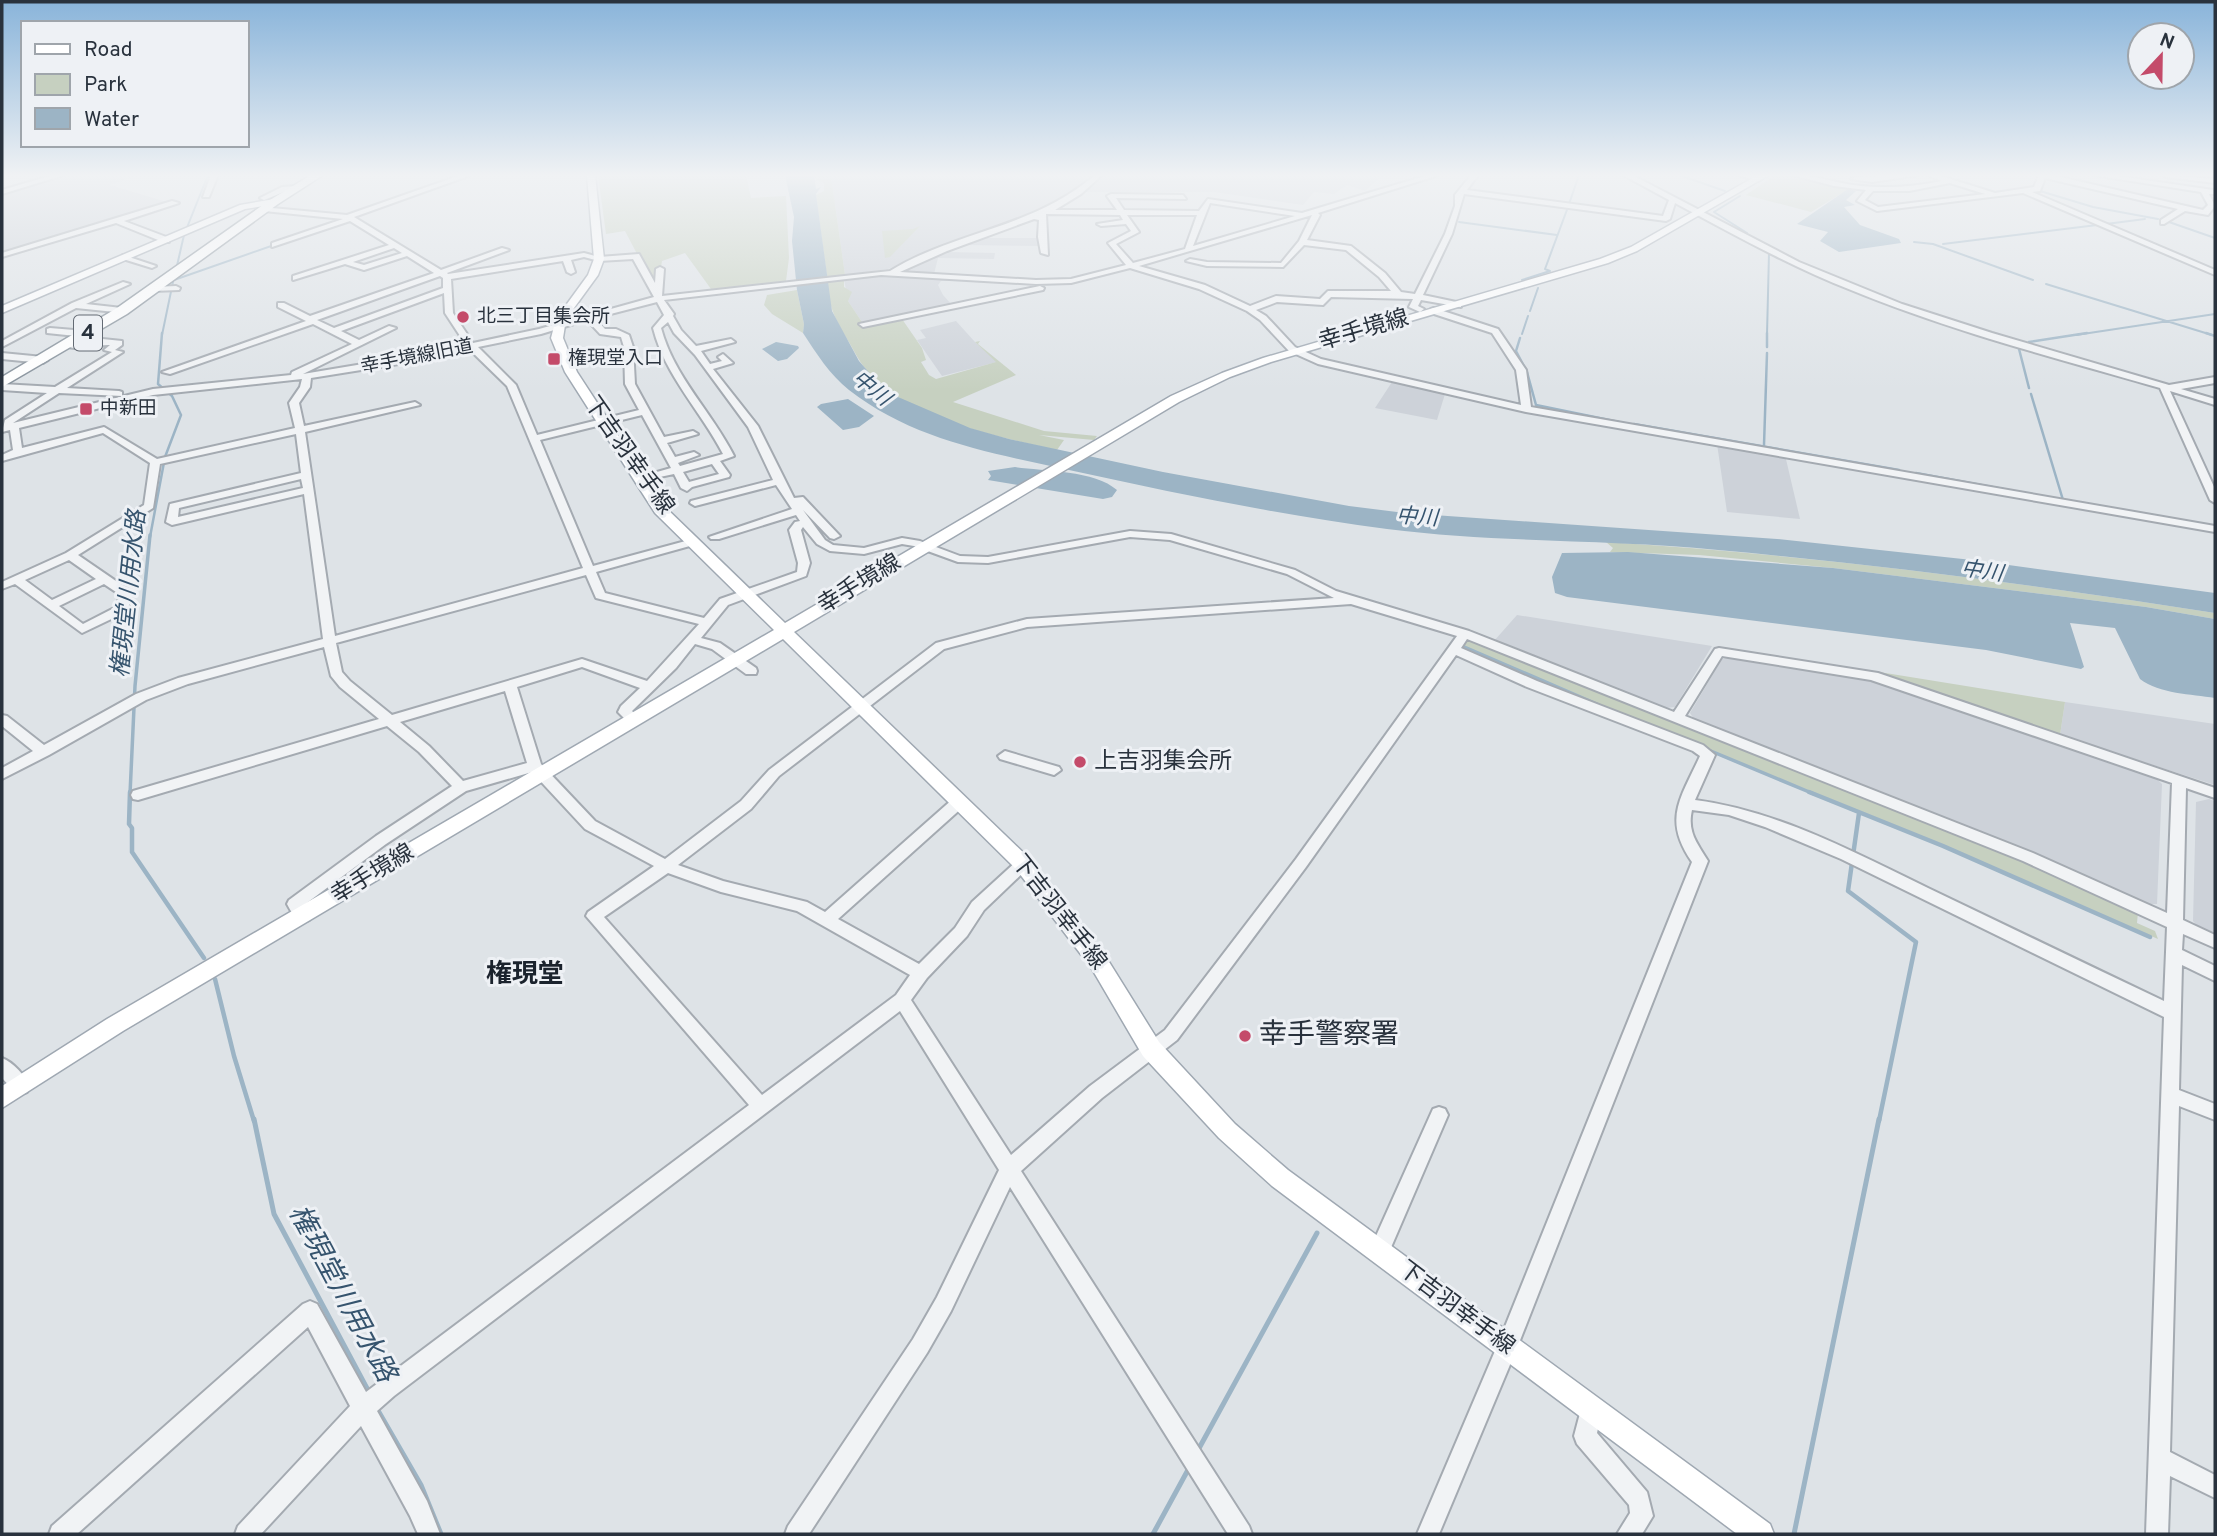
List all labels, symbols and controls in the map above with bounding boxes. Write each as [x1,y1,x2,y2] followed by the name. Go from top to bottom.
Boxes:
[21,21,248,147] legend
[2126,21,2196,91] north arrow
[2156,28,2177,56] text: N
[84,37,133,64] text: Road
[84,72,127,99] text: Park
[84,107,139,134] text: Water
[1316,304,1412,358] street label: 幸手境線
[477,305,610,329] place label: 北三丁目集会所
[455,309,471,325] marker: 北三丁目集会所
[74,316,102,350] road number: 4
[359,334,475,380] street label: 幸手境線旧道
[568,347,663,371] place label: 権現堂入口
[546,351,562,367] marker: 権現堂入口
[846,365,897,414] water label: 中川
[577,391,679,521] street label: 下吉羽幸手線
[100,397,157,421] place label: 中新田
[78,401,94,417] marker: 中新田
[1395,503,1441,533] water label: 中川
[106,507,154,679] water label: 権現堂川用水路
[813,549,907,621] street label: 幸手境線
[1959,556,2007,589] water label: 中川
[1094,748,1232,777] place label: 上吉羽集会所
[1072,754,1088,770] marker: 上吉羽集会所
[326,839,420,911] street label: 幸手境線
[1004,850,1112,976] street label: 下吉羽幸手線
[486,959,564,992] district label: 権現堂
[1259,1018,1399,1054] place label: 幸手警察署
[1237,1028,1253,1044] marker: 幸手警察署
[279,1199,404,1391] water label: 権現堂川用水路
[1392,1256,1520,1362] street label: 下吉羽幸手線

